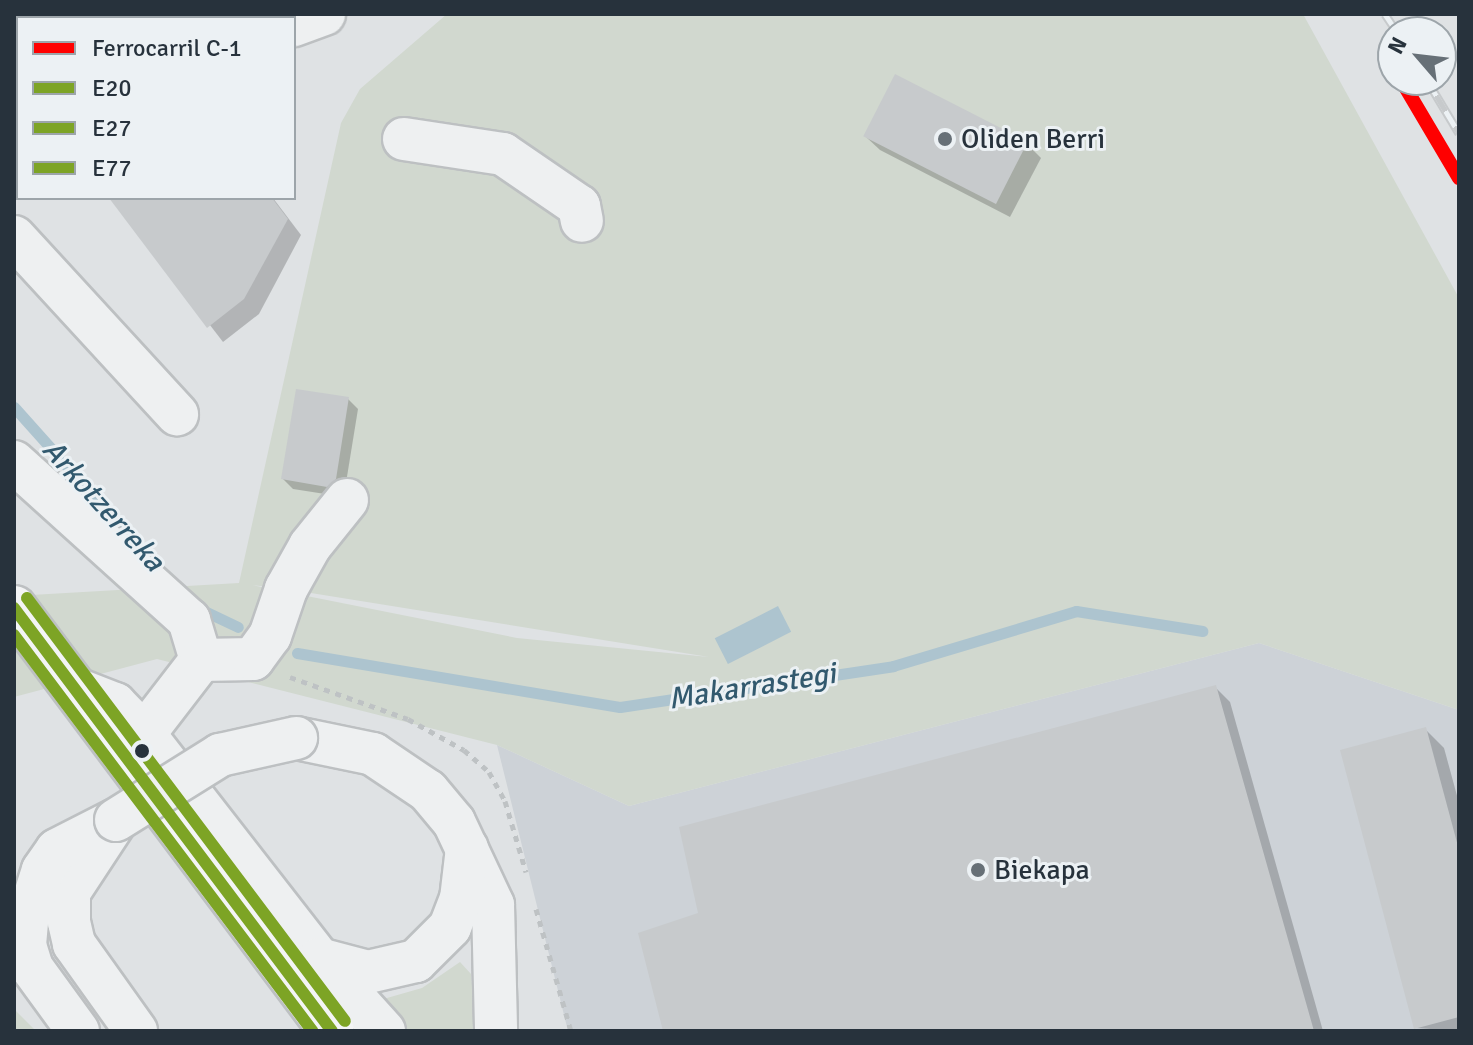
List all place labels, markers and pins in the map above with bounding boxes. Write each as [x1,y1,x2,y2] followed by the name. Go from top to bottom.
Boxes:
[961,122,1105,156] place label: Oliden Berri
[936,130,954,148] marker: Oliden Berri
[134,743,150,759] unlabelled marker
[994,853,1090,887] place label: Biekapa
[969,861,987,879] marker: Biekapa

